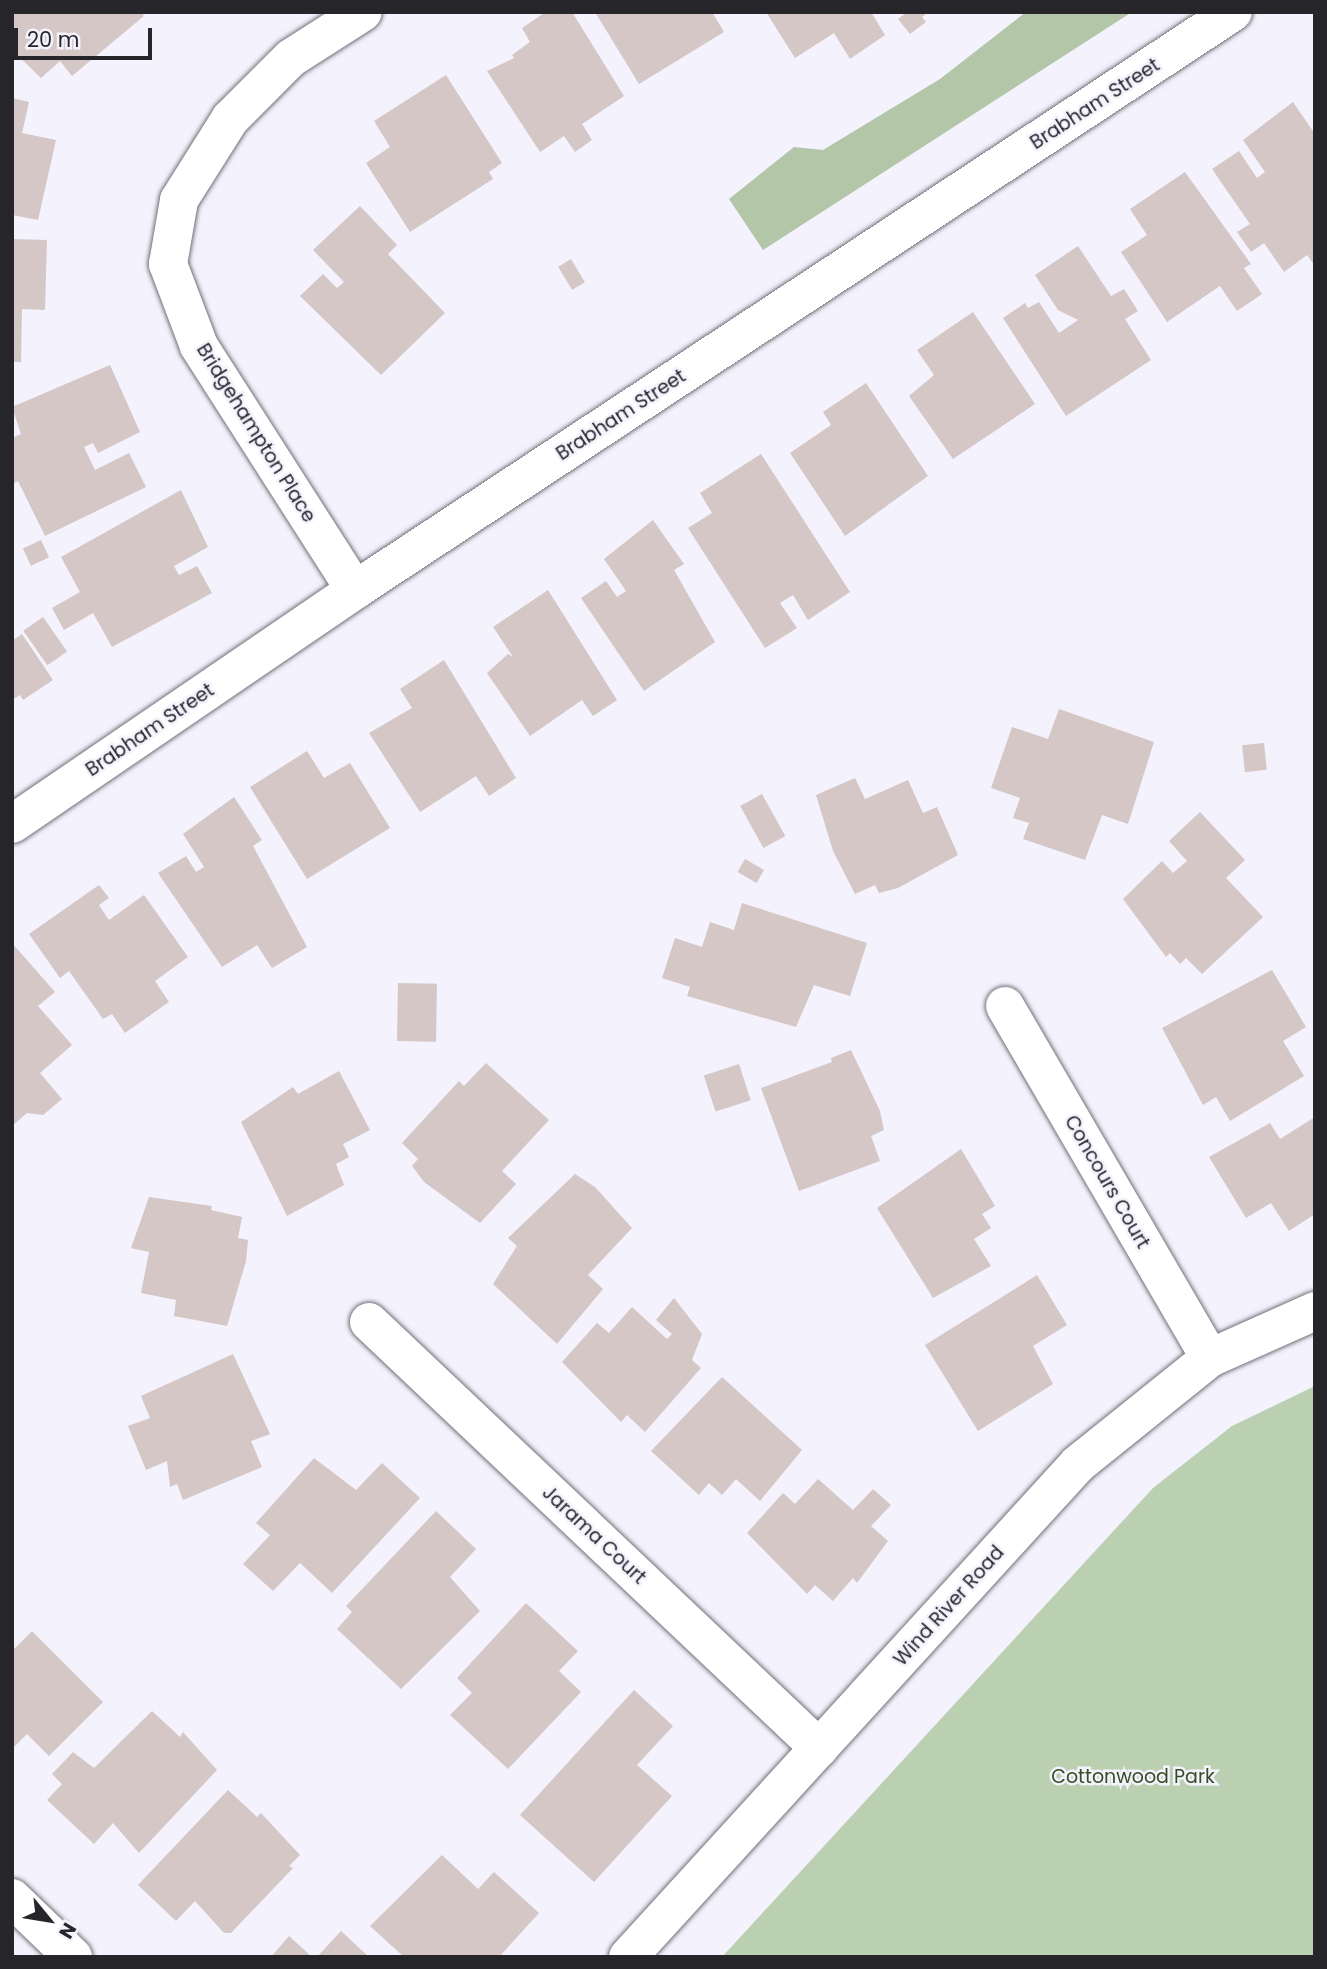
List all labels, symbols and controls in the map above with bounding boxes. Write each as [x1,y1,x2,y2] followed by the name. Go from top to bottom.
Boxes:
[18,14,156,58] scale bar
[27,25,80,54] text: 20 m
[1026,54,1164,154] street label: Brabham Street
[192,339,320,527] street label: Bridgehampton Place
[552,365,690,465] street label: Brabham Street
[82,679,218,781] street label: Brabham Street
[1060,1111,1154,1253] street label: Concours Court
[537,1481,651,1589] street label: Jarama Court
[889,1541,1009,1671] street label: Wind River Road
[1051,1766,1215,1788] park label: Cottonwood Park
[14,1885,84,1955] north arrow
[52,1918,83,1944] text: N

